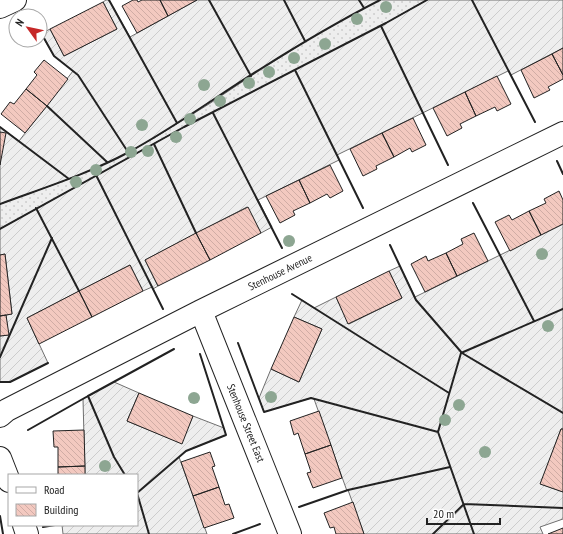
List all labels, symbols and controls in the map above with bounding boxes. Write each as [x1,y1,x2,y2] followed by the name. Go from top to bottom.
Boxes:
[8,8,48,48] north arrow
[12,16,27,29] text: N
[246,250,315,294] street label: Stenhouse Avenue
[224,382,268,464] street label: Stenhouse Street East
[8,474,138,526] legend
[44,482,64,497] text: Road
[427,500,500,526] scale bar
[44,502,79,517] text: Building
[433,506,454,521] text: 20 m

